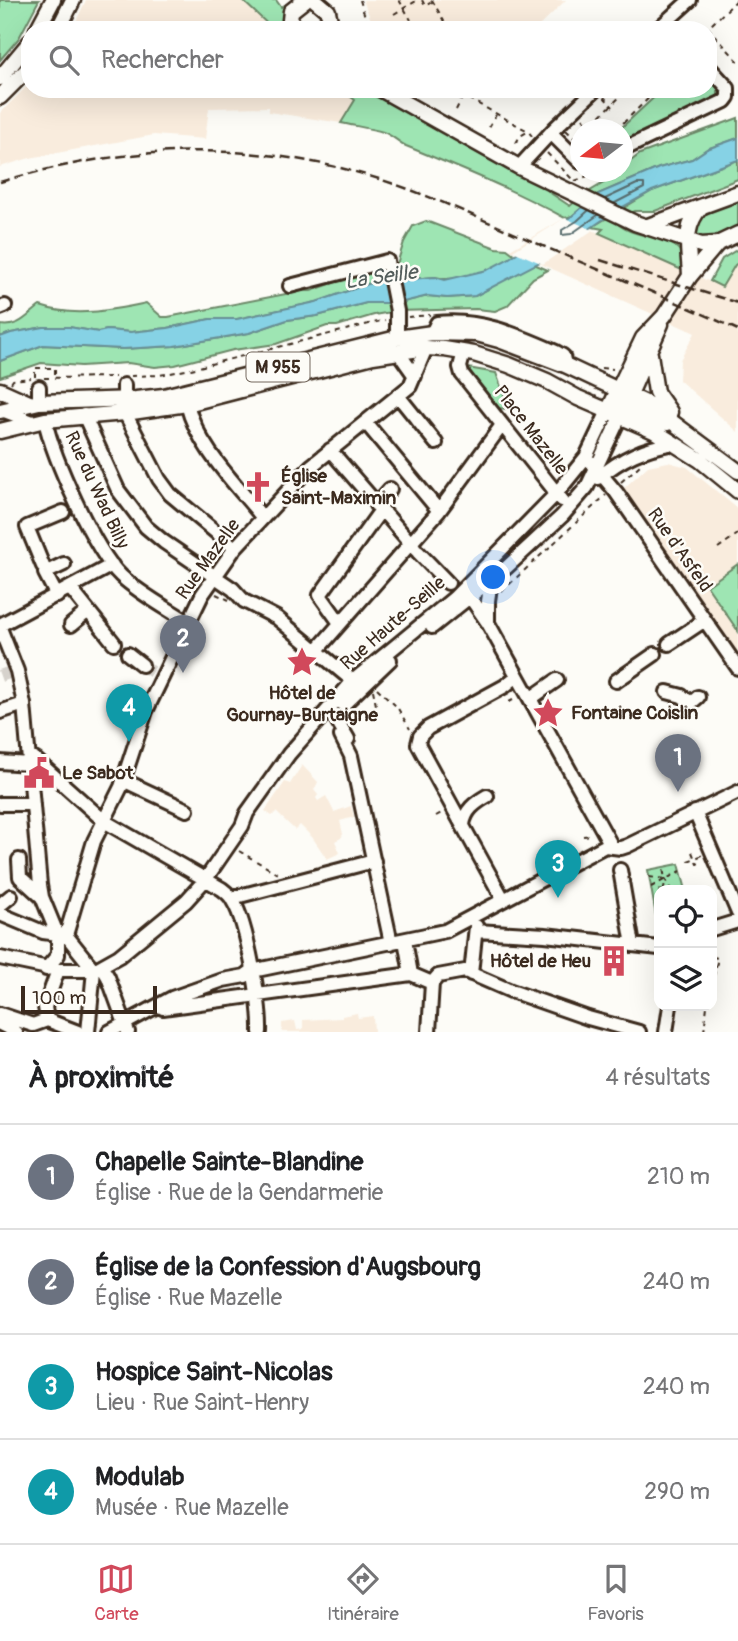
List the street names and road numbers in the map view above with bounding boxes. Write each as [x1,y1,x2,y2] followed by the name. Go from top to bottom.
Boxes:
[246,352,310,382] road number: M 955
[489,380,574,480] street label: Place Mazelle
[59,427,135,553] street label: Rue du Wad Billy
[642,503,718,597] street label: Rue d'Asfeld
[171,513,246,604] street label: Rue Mazelle
[336,570,451,675] street label: Rue Haute-Seille

